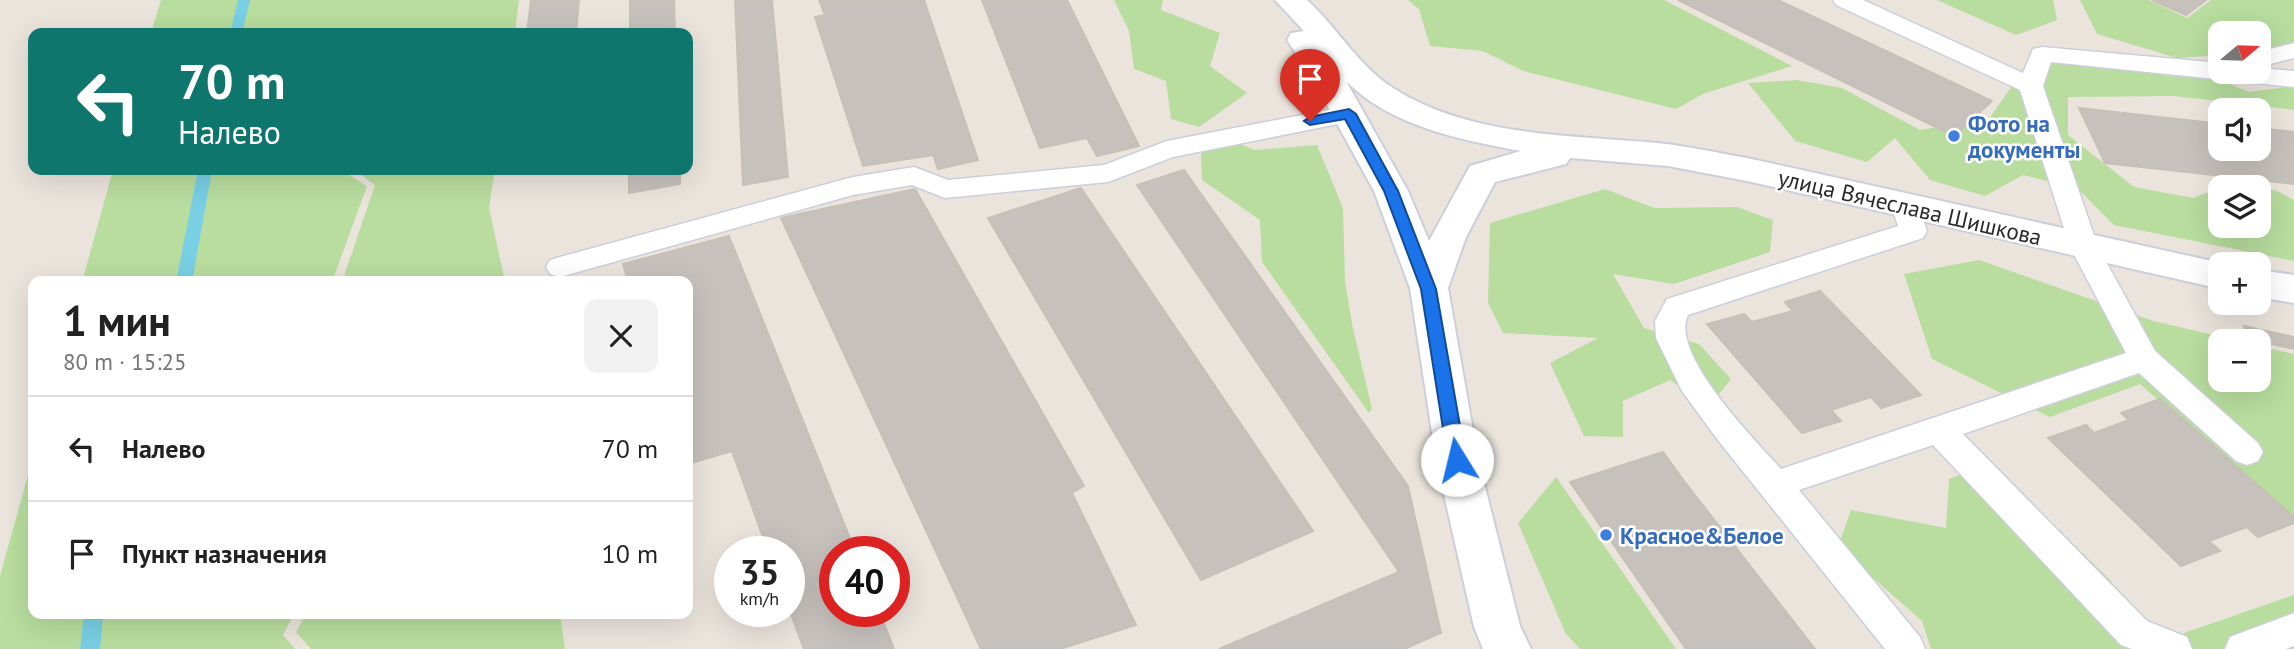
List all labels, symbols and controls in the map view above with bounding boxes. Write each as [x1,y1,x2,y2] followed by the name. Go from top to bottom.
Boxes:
[2208,21,2272,84] north arrow
[2208,21,2271,392] map controls
[178,49,285,113] text: 70 m
[1280,49,1340,121] pin
[63,56,154,147] icon: left
[1291,60,1329,98] icon: arrive
[2208,98,2271,161] button: sound
[1967,109,2081,164] place label: Фото на документы
[178,111,281,153] text: Налево
[1946,128,1962,144] marker: Фото на документы
[1775,163,2045,251] street label: улица Вячеслава Шишкова
[2208,175,2271,238] button: layers
[2208,252,2271,315] button: +
[63,293,171,348] text: 1 мин
[584,299,658,373] button: close
[2208,329,2271,392] button: −
[63,347,187,376] text: 80 m · 15:25
[1420,423,1494,497] position arrow
[63,430,101,468] icon: left
[122,432,206,465] text: Налево
[602,432,658,465] text: 70 m
[1620,521,1784,550] place label: Красное&Белое
[1598,527,1614,543] marker: Красное&Белое
[63,535,101,573] icon: arrive
[819,536,910,627] speed limit sign: 40
[122,537,327,570] text: Пункт назначения
[602,537,658,570] text: 10 m
[740,549,779,595] text: 35
[740,587,779,610] text: km/h

